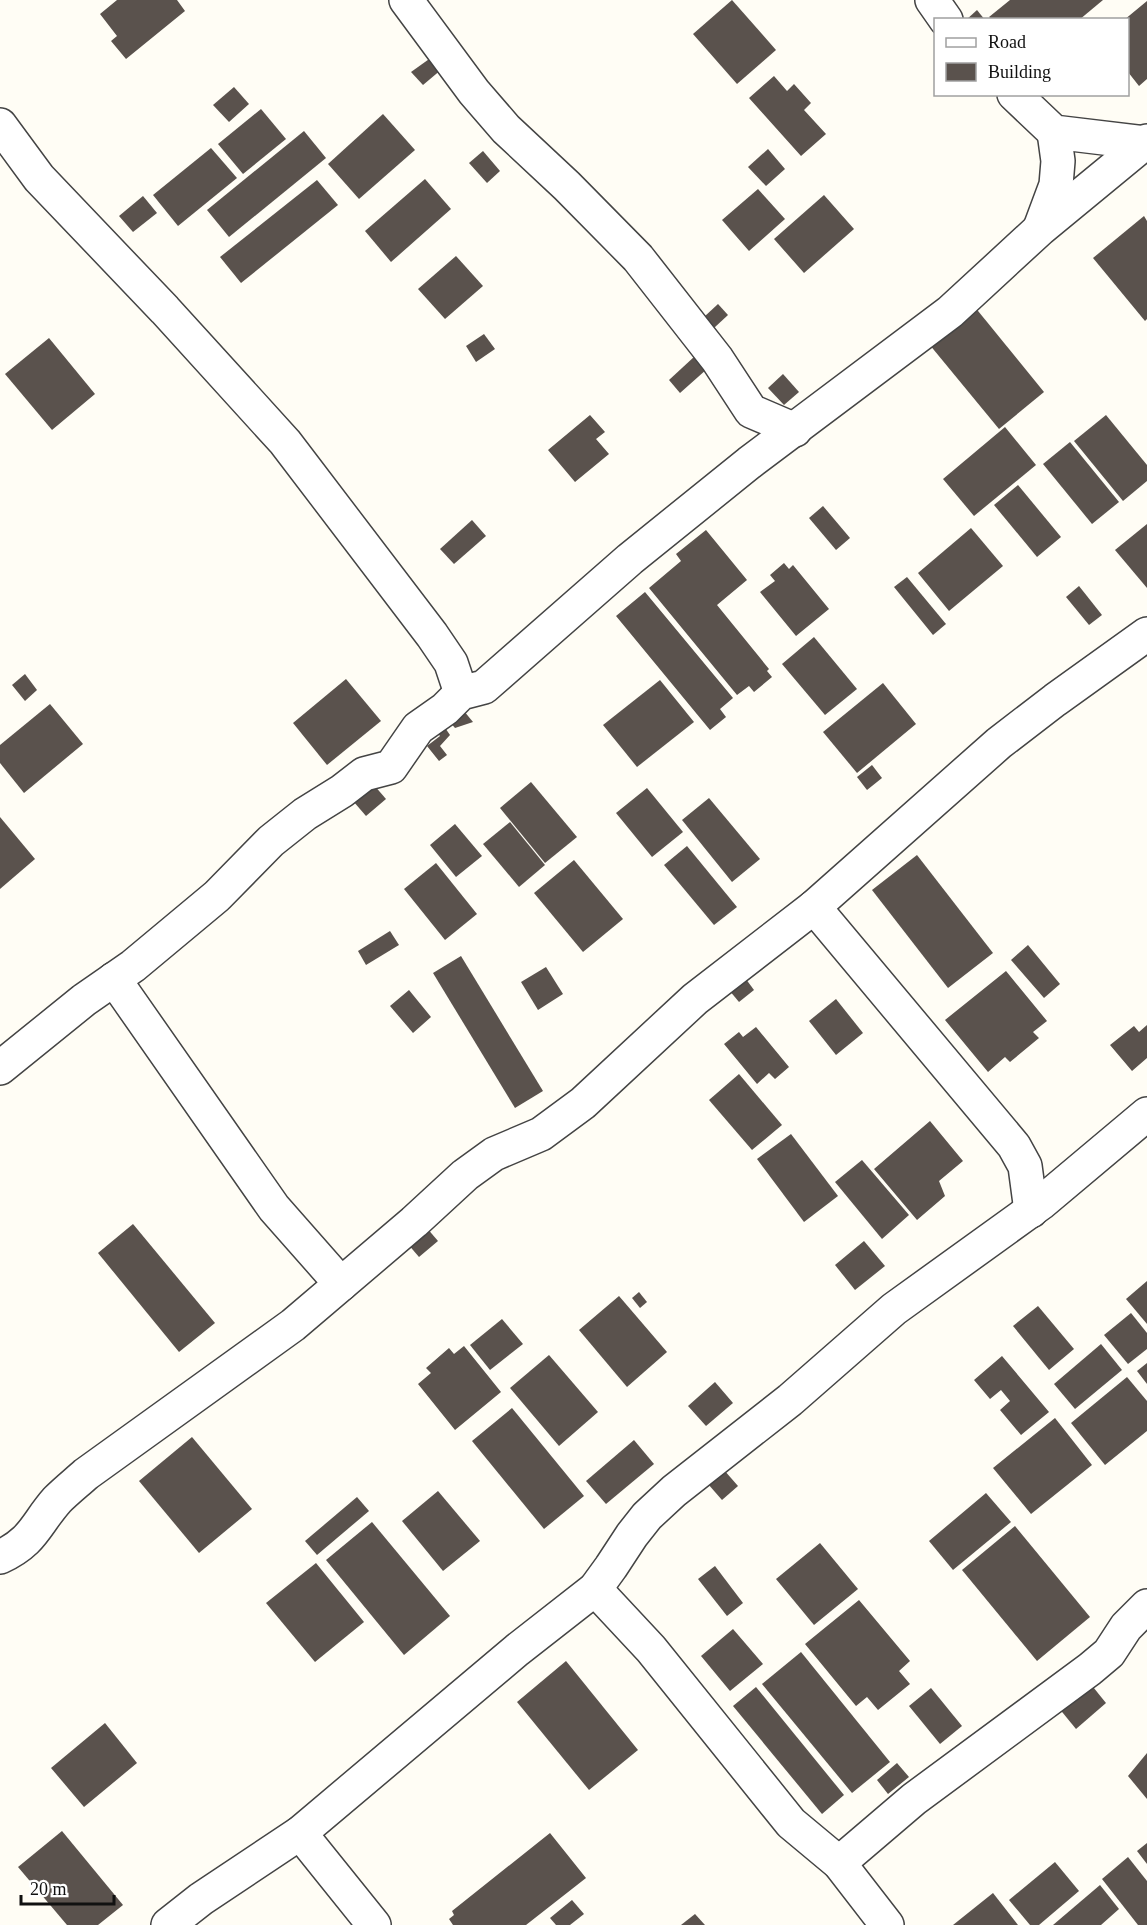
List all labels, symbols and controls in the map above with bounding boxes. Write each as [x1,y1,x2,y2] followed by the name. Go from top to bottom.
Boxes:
[934,18,1129,96] legend
[988,32,1026,52] text: Road
[988,62,1051,82] text: Building
[21,1868,114,1906] scale bar
[30,1879,67,1899] text: 20 m

